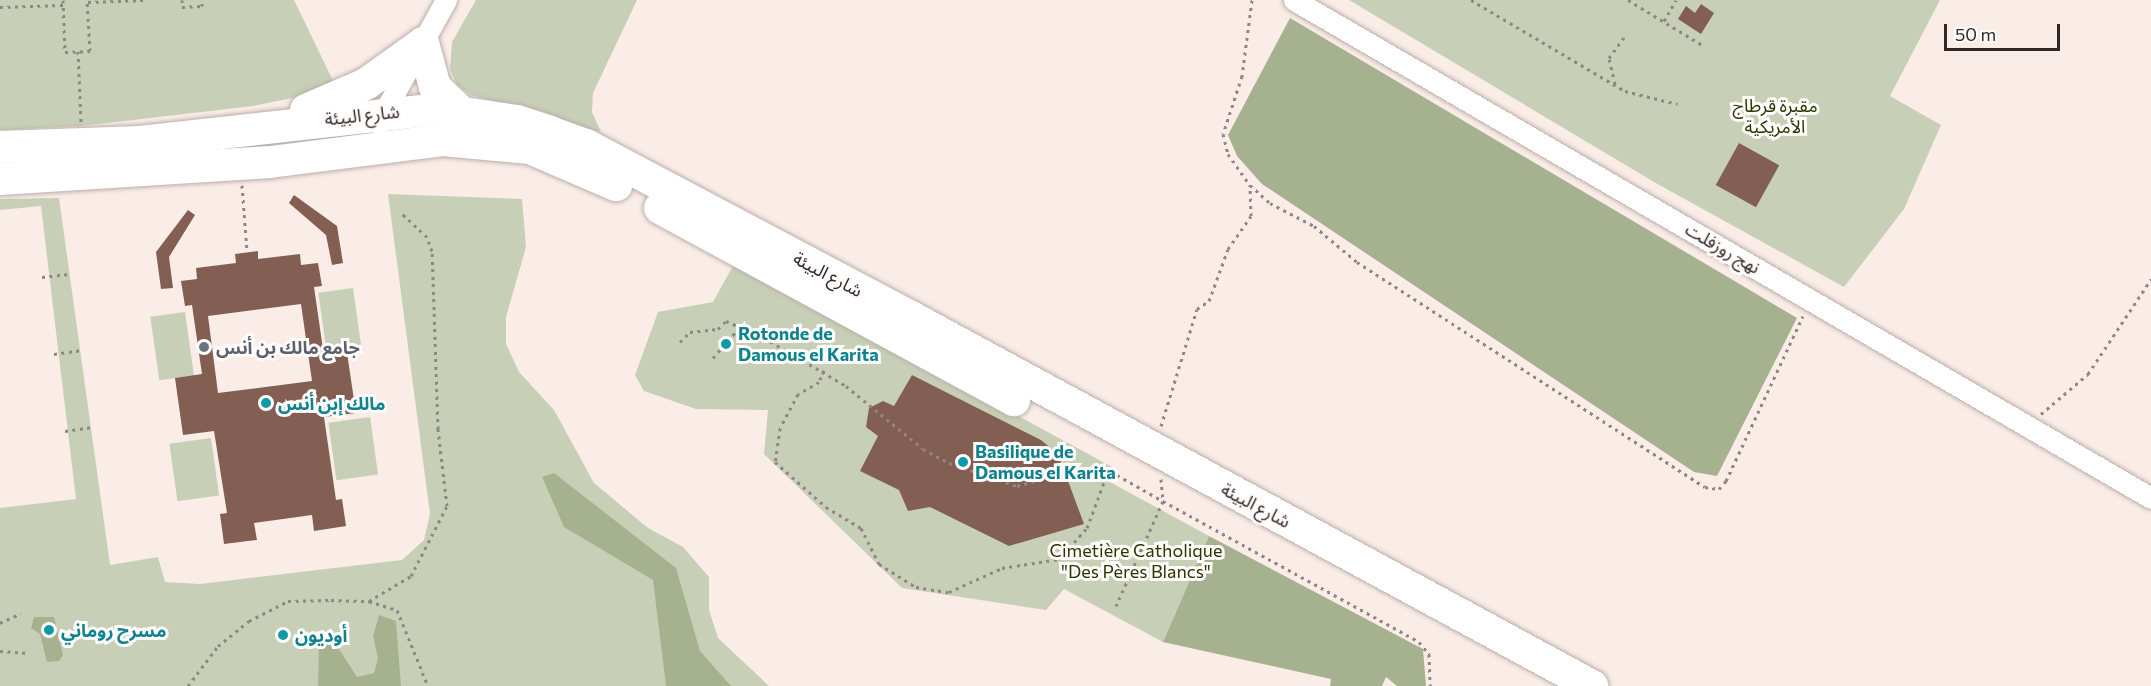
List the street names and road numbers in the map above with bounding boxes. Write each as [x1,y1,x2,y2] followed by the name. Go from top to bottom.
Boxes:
[323,100,401,130] street label: شارع البيئة
[1682,218,1764,278] street label: نهج روزفلت
[790,247,866,301] street label: شارع البيئة
[1218,478,1294,532] street label: شارع البيئة

